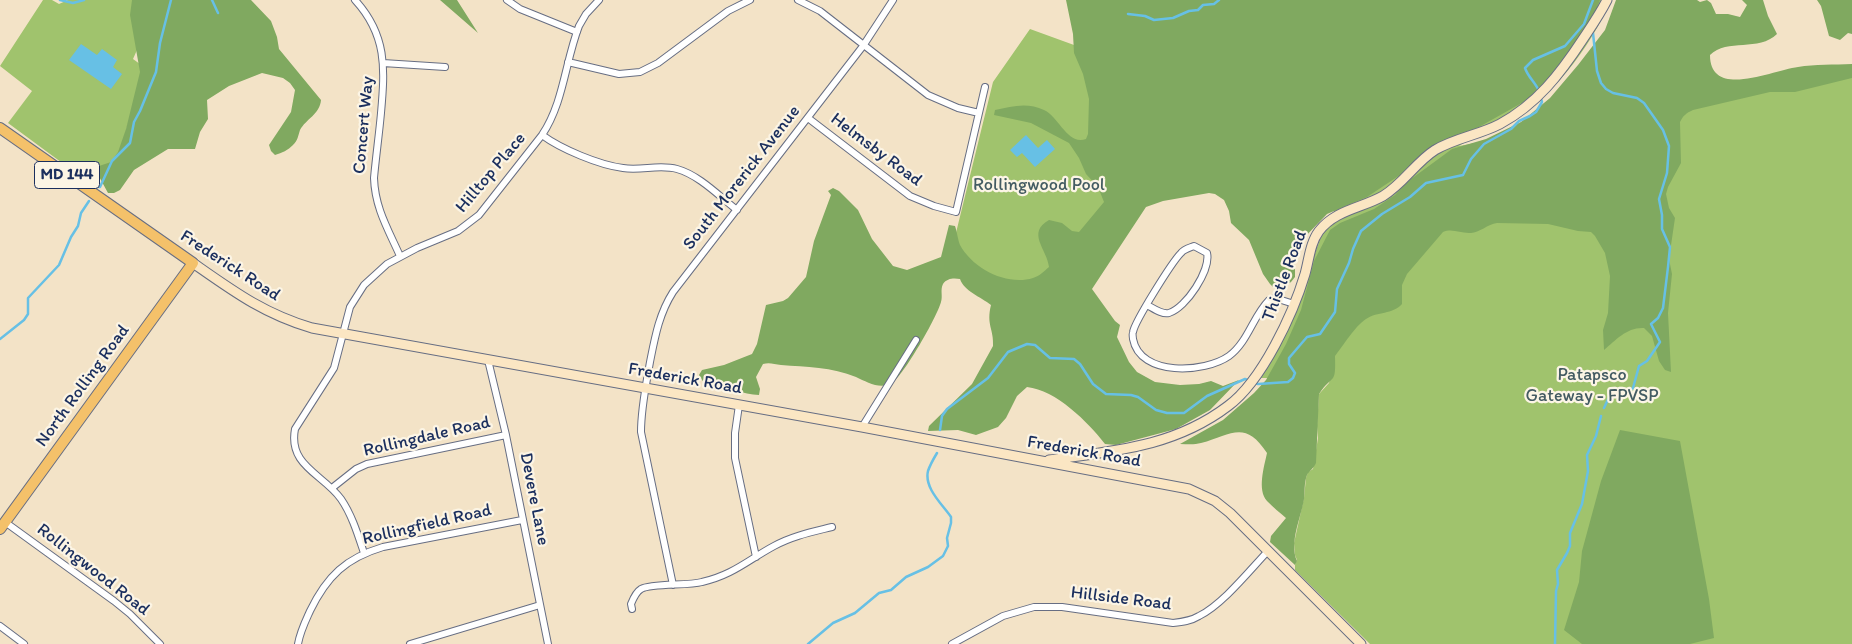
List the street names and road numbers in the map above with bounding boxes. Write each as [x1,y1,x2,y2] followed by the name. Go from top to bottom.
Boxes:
[349,75,379,175] street label: Concert Way
[679,101,805,255] street label: South Morerick Avenue
[826,108,926,192] street label: Helmsby Road
[451,128,531,218] street label: Hilltop Place
[34,162,100,188] road number: MD 144
[176,226,284,306] street label: Frederick Road
[1258,227,1312,325] street label: Thistle Road
[31,321,135,451] street label: North Rolling Road
[626,358,744,400] street label: Frederick Road
[361,412,493,462] street label: Rollingdale Road
[1025,431,1143,473] street label: Frederick Road
[514,451,554,547] street label: Devere Lane
[360,500,494,550] street label: Rollingfield Road
[32,519,154,621] street label: Rollingwood Road
[1069,582,1173,616] street label: Hillside Road

